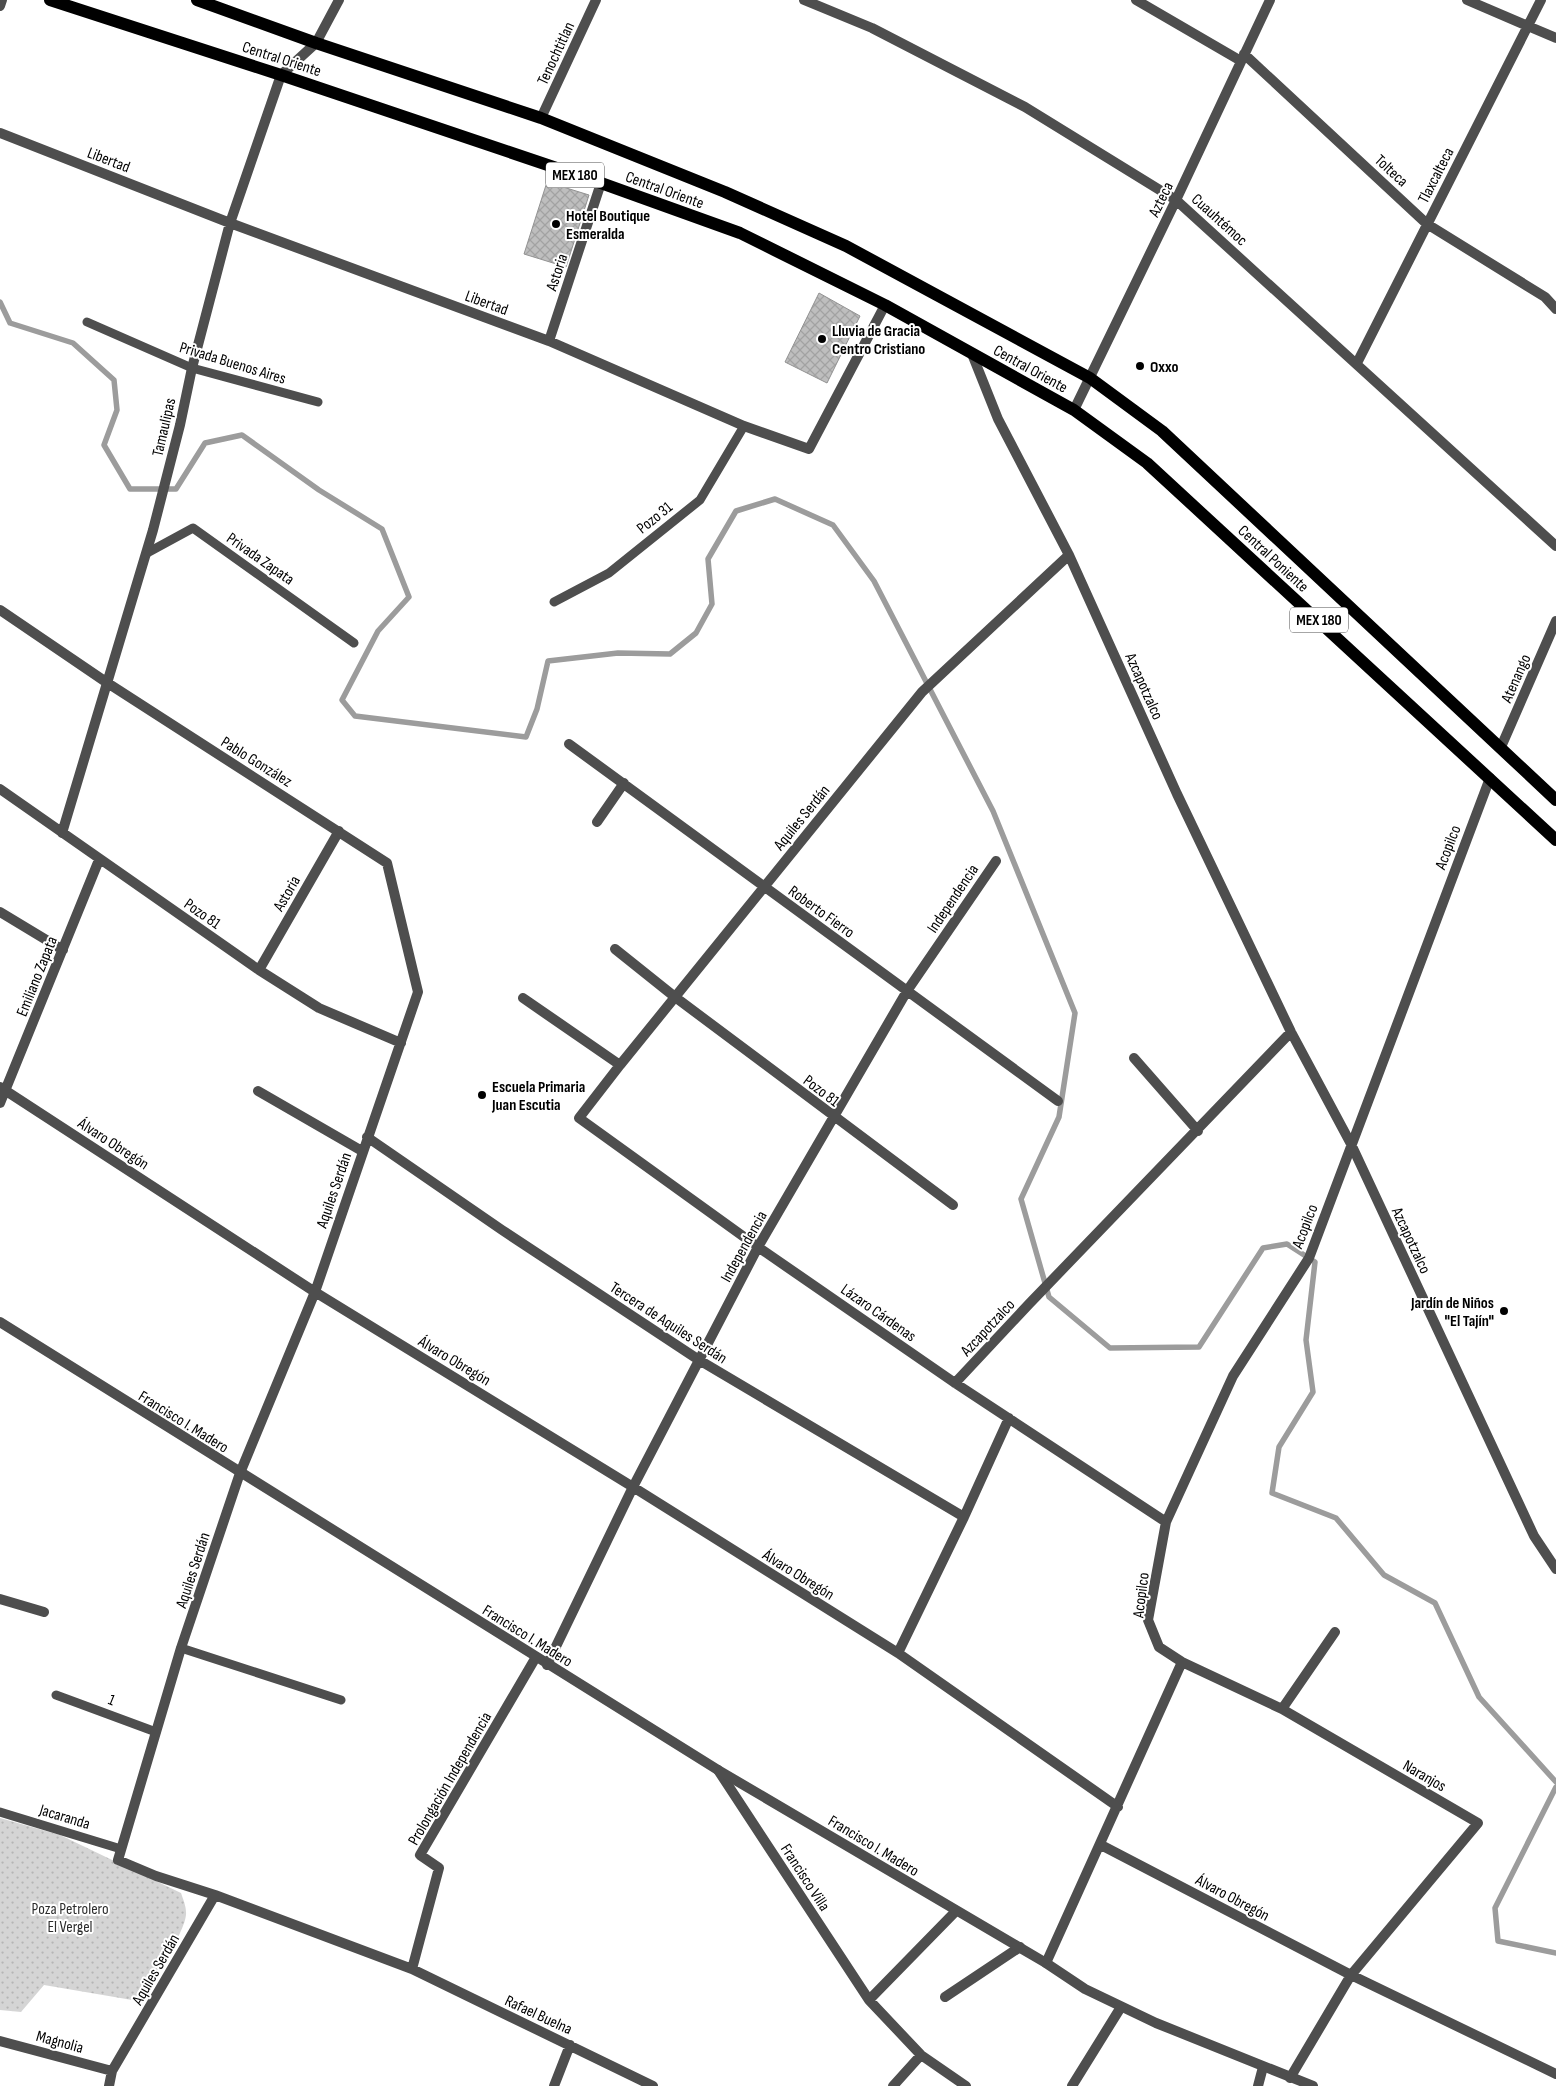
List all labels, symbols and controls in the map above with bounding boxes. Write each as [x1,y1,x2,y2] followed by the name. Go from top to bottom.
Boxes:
[533,19,579,88] street label: Tenochtitlan
[240,38,323,81] street label: Central Oriente
[84,144,133,177] street label: Libertad
[1414,145,1458,207] street label: Tlaxcalteca
[1370,151,1412,191] street label: Tolteca
[546,162,604,188] road number: MEX 180
[623,167,706,213] street label: Central Oriente
[1144,179,1178,221] street label: Azteca
[1187,190,1251,250] street label: Cuauhtémoc
[566,207,650,244] place label: Hotel Boutique Esmeralda
[550,218,562,230] marker: Hotel Boutique Esmeralda
[542,252,572,294] street label: Astoria
[462,287,511,320] street label: Libertad
[832,322,925,359] place label: Lluvia de Gracia Centro Cristiano
[816,333,828,345] marker: Lluvia de Gracia Centro Cristiano
[177,338,288,389] street label: Privada Buenos Aires
[990,341,1071,397] street label: Central Oriente
[1150,358,1178,377] place label: Oxxo
[1134,360,1146,372] marker: Oxxo
[149,396,180,458] street label: Tamaulipas
[633,498,677,538] street label: Pozo 31
[1234,522,1312,597] street label: Central Poniente
[223,529,298,589] street label: Privada Zapata
[1290,608,1348,632] road number: MEX 180
[1120,649,1167,723] street label: Azcapotzalco
[1497,652,1535,707] street label: Atenango
[217,733,295,792] street label: Pablo González
[769,782,834,855] street label: Aquiles Serdán
[1431,823,1465,873] street label: Acopilco
[923,861,983,937] street label: Independencia
[269,873,305,916] street label: Astoria
[784,882,858,943] street label: Roberto Fierro
[180,895,225,934] street label: Pozo 81
[13,934,62,1019] street label: Emiliano Zapata
[799,1071,843,1111] street label: Pozo 81
[491,1078,585,1115] place label: Escuela Primaria Juan Escutia
[476,1089,488,1101] marker: Escuela Primaria Juan Escutia
[73,1114,152,1174] street label: Álvaro Obregón
[312,1150,356,1232] street label: Aquiles Serdán
[1288,1202,1322,1252] street label: Acopilco
[1387,1204,1434,1277] street label: Azcapotzalco
[717,1208,772,1286] street label: Independencia
[606,1278,730,1368] street label: Tercera de Aquiles Serdán
[837,1280,920,1346] street label: Lázaro Cárdenas
[1410,1294,1494,1331] place label: Jardín de Niños "El Tajín"
[956,1296,1019,1361] street label: Azcapotzalco
[1498,1305,1510,1317] marker: Jardín de Niños "El Tajín"
[414,1332,494,1390] street label: Álvaro Obregón
[135,1387,232,1458] street label: Francisco I. Madero
[172,1530,215,1612] street label: Aquiles Serdán
[758,1545,837,1605] street label: Álvaro Obregón
[1129,1571,1154,1620] street label: Acopilco
[479,1601,576,1672] street label: Francisco I. Madero
[105,1691,118,1710] street label: 1
[404,1709,496,1849] street label: Prolongación Independencia
[1399,1756,1450,1796] street label: Naranjos
[36,1800,92,1834] street label: Jacaranda
[824,1812,922,1881] street label: Francisco I. Madero
[776,1841,833,1915] street label: Francisco Villa
[1191,1871,1272,1926] street label: Álvaro Obregón
[31,1900,109,1937] park label: Poza Petrolero El Vergel
[128,1931,184,2009] street label: Aquiles Serdán
[502,1992,575,2039] street label: Rafael Buelna
[34,2027,85,2058] street label: Magnolia

